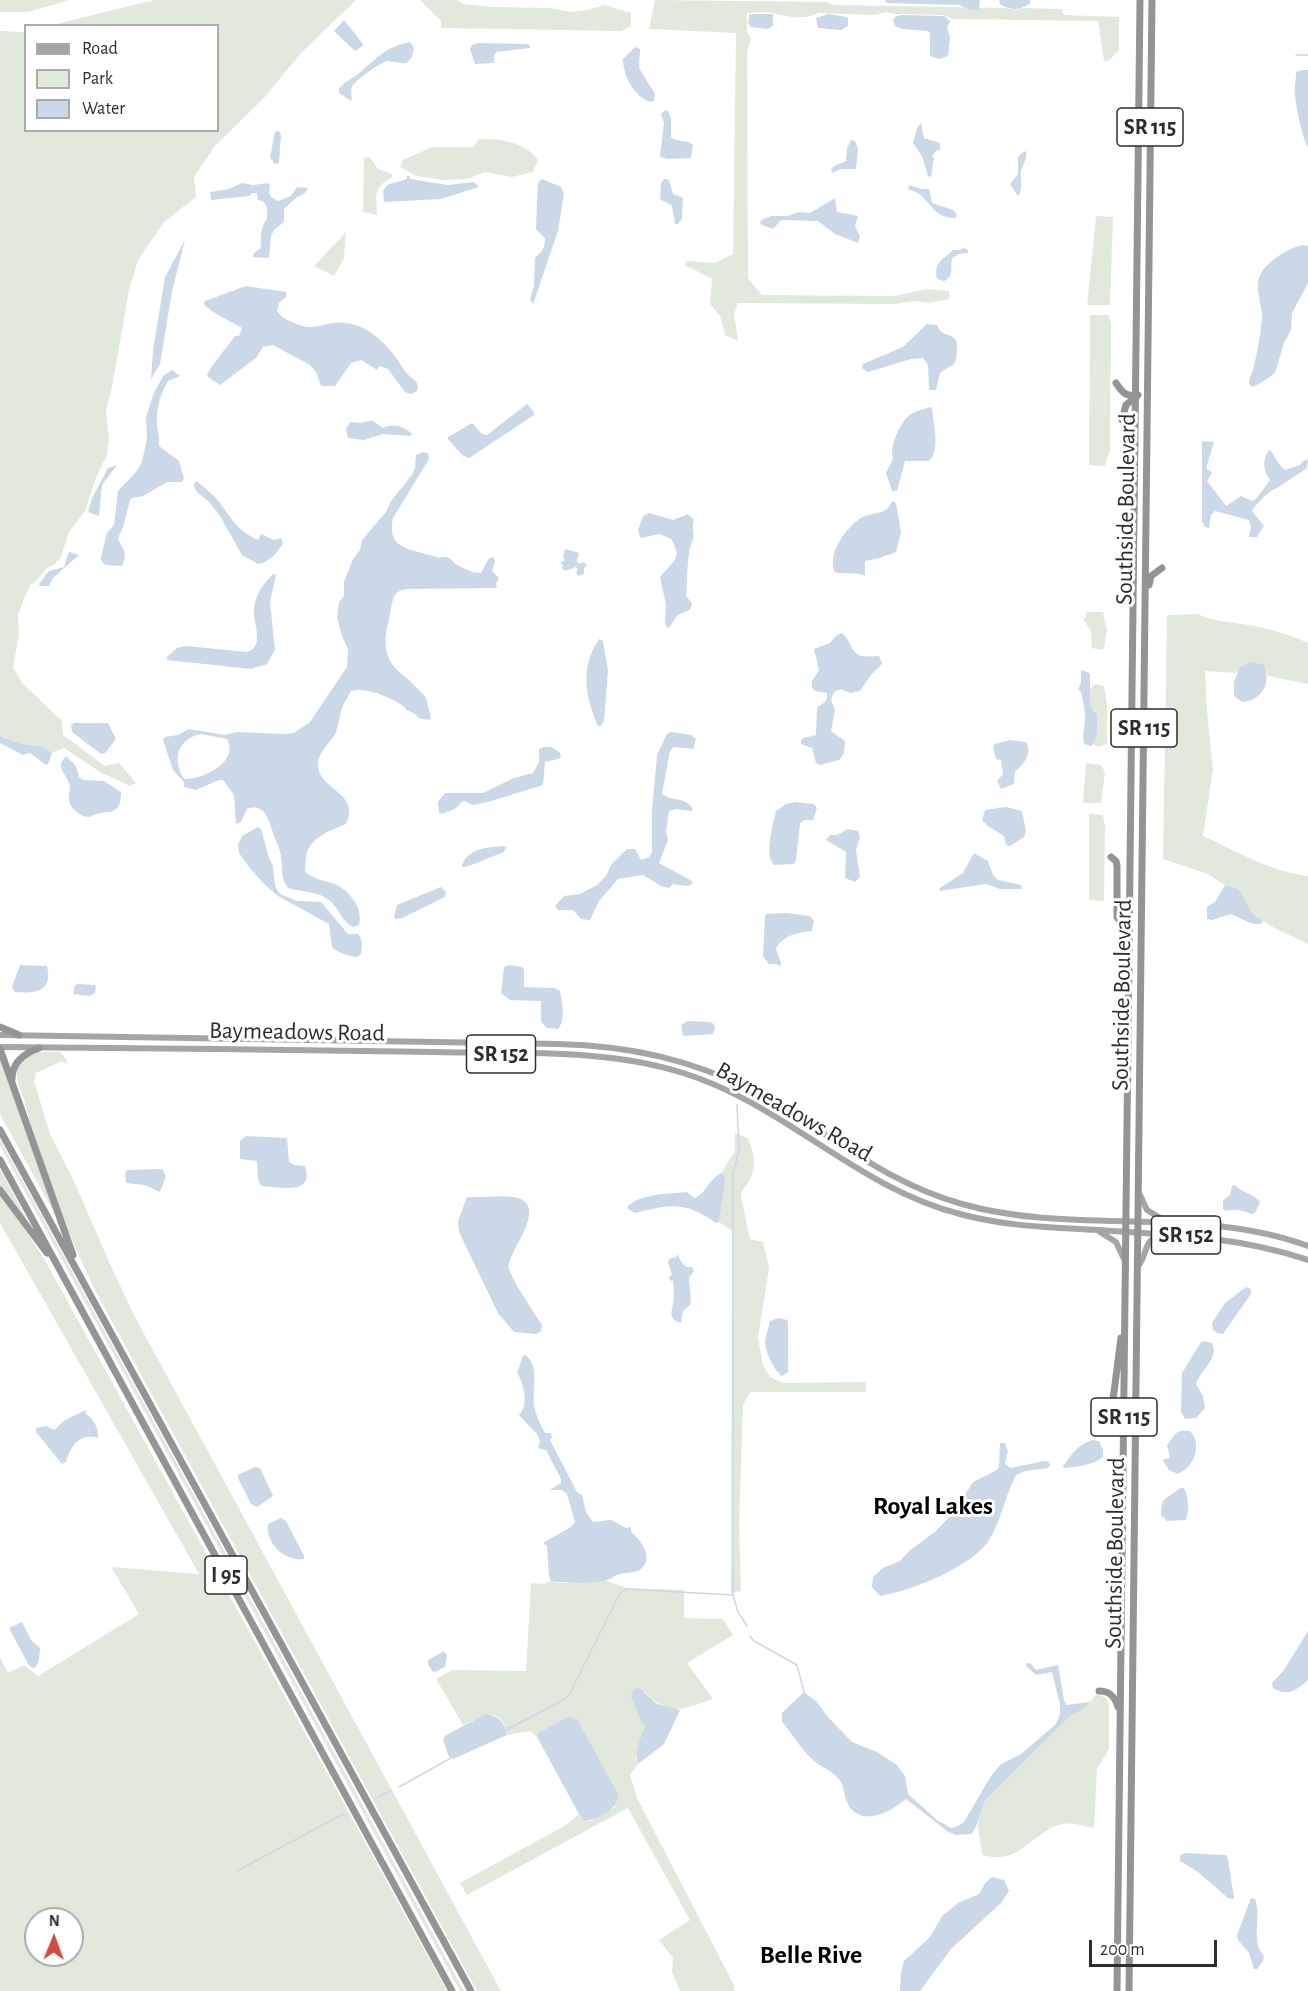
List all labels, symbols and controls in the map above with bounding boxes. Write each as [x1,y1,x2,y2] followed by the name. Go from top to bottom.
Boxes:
[24,24,219,132] legend
[82,40,118,58] text: Road
[82,70,113,88] text: Park
[82,100,125,118] text: Water
[1117,108,1183,146] road number: SR 115
[1110,413,1142,605] street label: Southside Boulevard
[1111,709,1177,747] road number: SR 115
[1106,899,1138,1091] street label: Southside Boulevard
[209,1016,385,1048] street label: Baymeadows Road
[466,1035,536,1073] road number: SR 152
[711,1056,877,1168] street label: Baymeadows Road
[1152,1216,1220,1254] road number: SR 152
[1091,1398,1157,1436] road number: SR 115
[1099,1457,1131,1649] street label: Southside Boulevard
[873,1490,993,1522] district label: Royal Lakes
[205,1556,247,1594] road number: I 95
[24,1907,84,1967] north arrow
[49,1913,60,1929] text: N
[1092,1928,1220,1966] scale bar
[760,1939,862,1971] district label: Belle Rive
[1100,1941,1145,1959] text: 200 m

